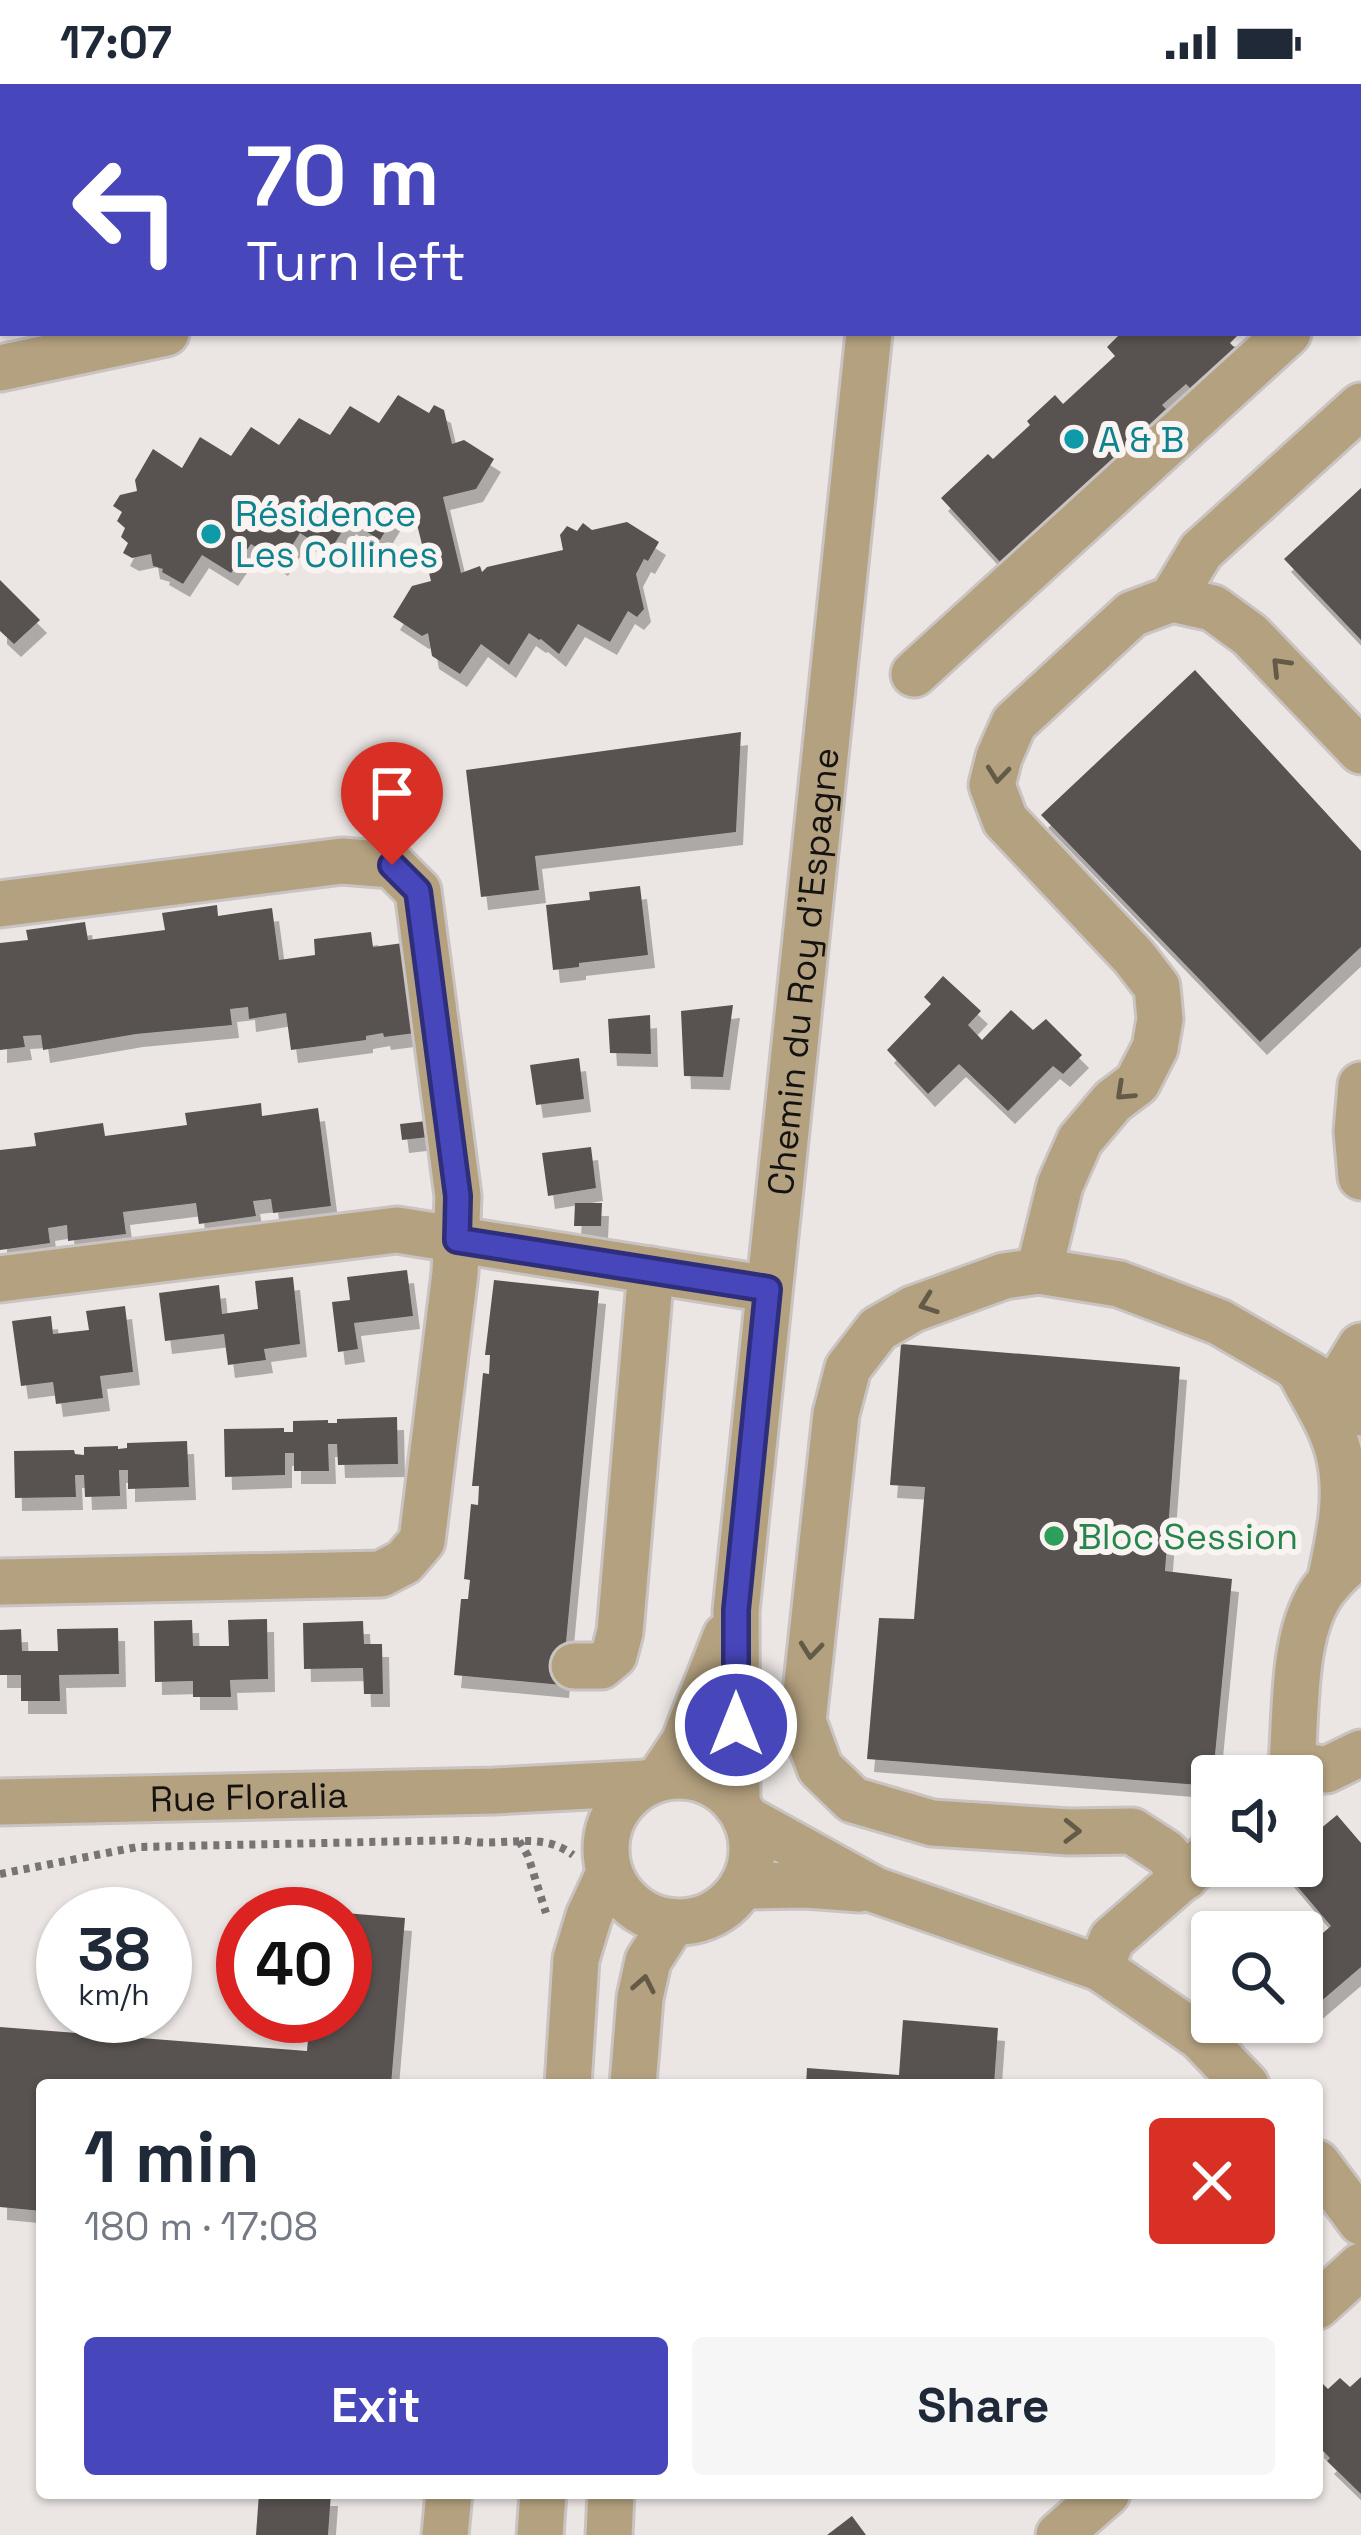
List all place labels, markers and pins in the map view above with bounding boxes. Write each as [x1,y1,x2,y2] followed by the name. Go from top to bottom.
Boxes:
[1098,417,1184,463] place label: A & B
[1061,426,1087,452] marker: A & B
[235,491,438,578] place label: Résidence Les Collines
[198,521,224,547] marker: Résidence Les Collines
[341,742,443,865] pin
[1078,1514,1298,1560] place label: Bloc Session
[1041,1523,1067,1549] marker: Bloc Session

